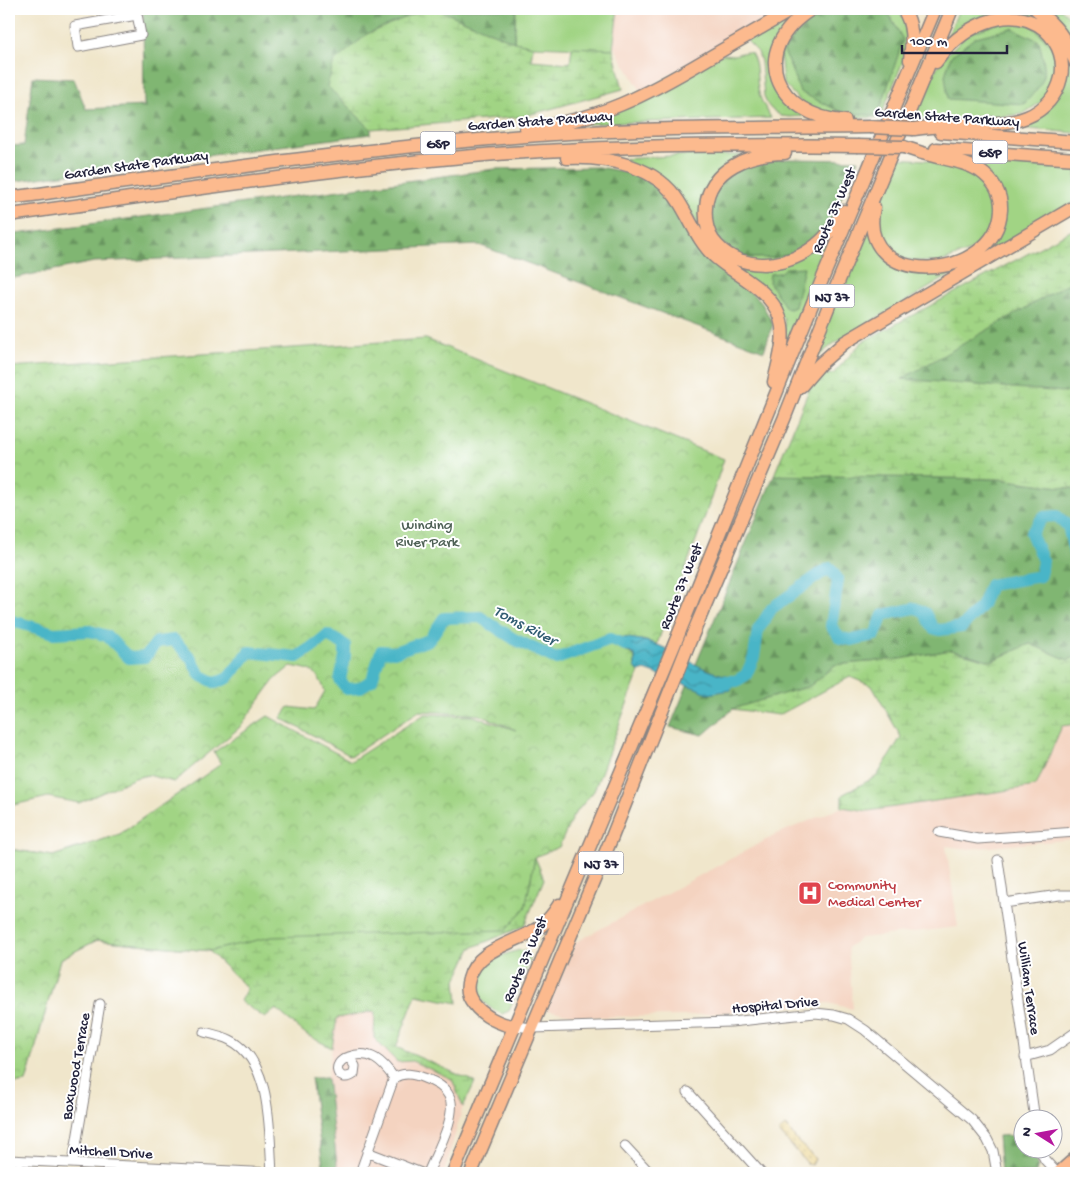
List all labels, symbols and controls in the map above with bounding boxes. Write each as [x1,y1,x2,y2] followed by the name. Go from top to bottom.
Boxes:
[902,22,1008,54] scale bar
[909,33,948,51] text: 100 m
[874,104,1020,132] street label: Garden State Parkway
[467,108,614,136] street label: Garden State Parkway
[420,132,456,154] road number: GSP
[972,140,1008,163] road number: GSP
[63,147,210,185] street label: Garden State Parkway
[809,163,862,256] street label: Route 37 West
[810,284,854,308] road number: NJ 37
[396,517,460,552] park label: Winding River Park
[656,539,708,632] street label: Route 37 West
[490,603,562,653] water label: Toms River
[578,851,624,874] road number: NJ 37
[828,877,922,912] place label: Community Medical Center
[797,880,823,906] hospital icon: Community Medical Center
[500,912,553,1005] street label: Route 37 West
[1013,941,1043,1036] street label: William Terrace
[731,993,819,1019] street label: Hospital Drive
[59,1011,95,1122] street label: Boxwood Terrace
[1012,1110,1062,1160] north arrow
[1018,1126,1037,1138] text: N
[69,1142,153,1164] street label: Mitchell Drive

